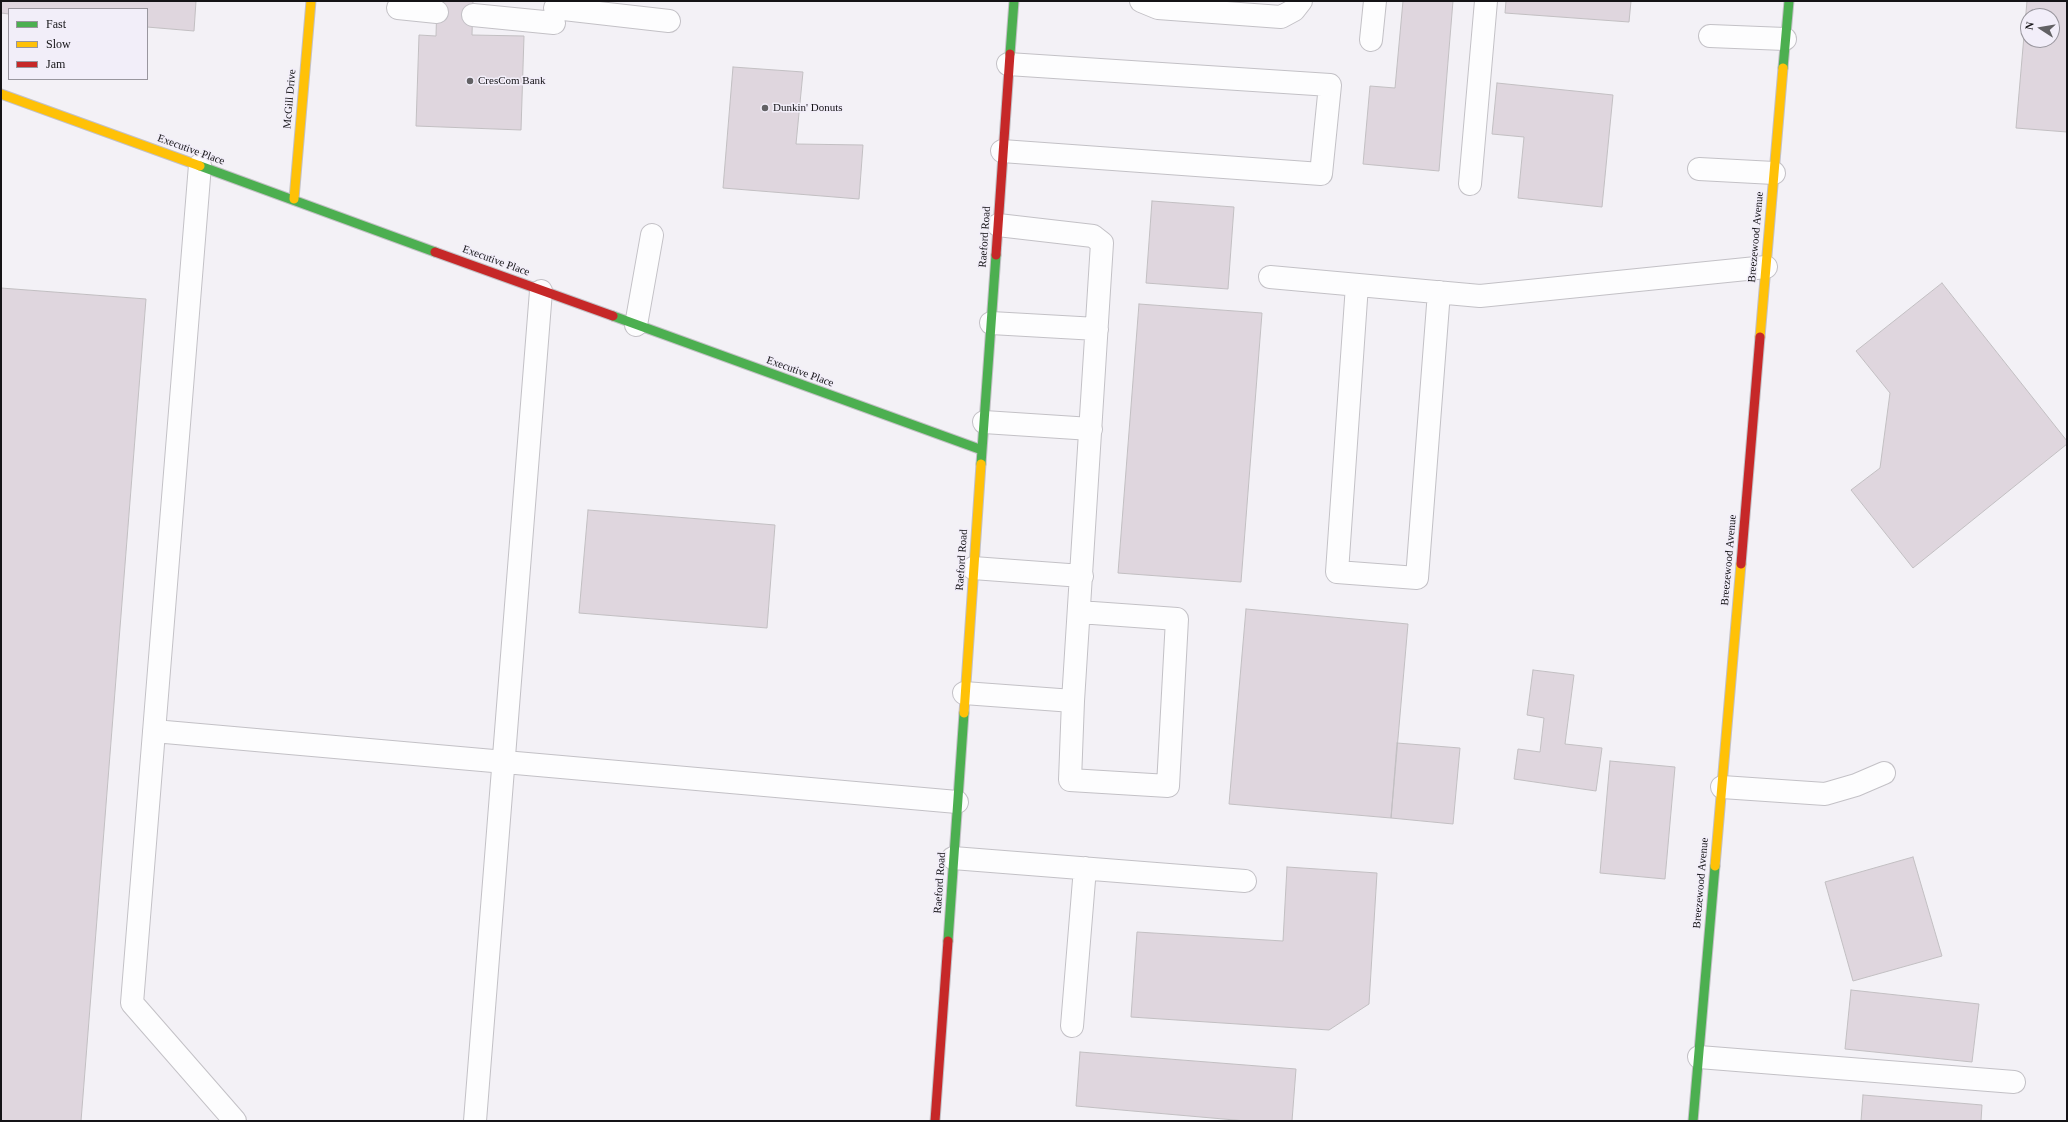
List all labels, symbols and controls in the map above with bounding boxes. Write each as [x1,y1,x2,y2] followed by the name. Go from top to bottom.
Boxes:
[8,8,148,80] legend
[2020,8,2060,48] north arrow
[46,17,66,31] text: Fast
[2023,21,2036,31] text: N
[46,37,71,51] text: Slow
[46,57,65,71] text: Jam
[281,69,299,129] street label: McGill Drive
[478,74,546,88] place label: CresCom Bank
[465,76,475,86] marker: CresCom Bank
[773,101,843,115] place label: Dunkin' Donuts
[760,103,770,113] marker: Dunkin' Donuts
[156,132,226,168] street label: Executive Place
[1745,191,1767,283] street label: Breezewood Avenue
[976,206,994,268] street label: Raeford Road
[461,243,531,279] street label: Executive Place
[765,354,835,390] street label: Executive Place
[1718,514,1740,606] street label: Breezewood Avenue
[953,529,971,591] street label: Raeford Road
[1690,837,1712,929] street label: Breezewood Avenue
[931,852,949,914] street label: Raeford Road

